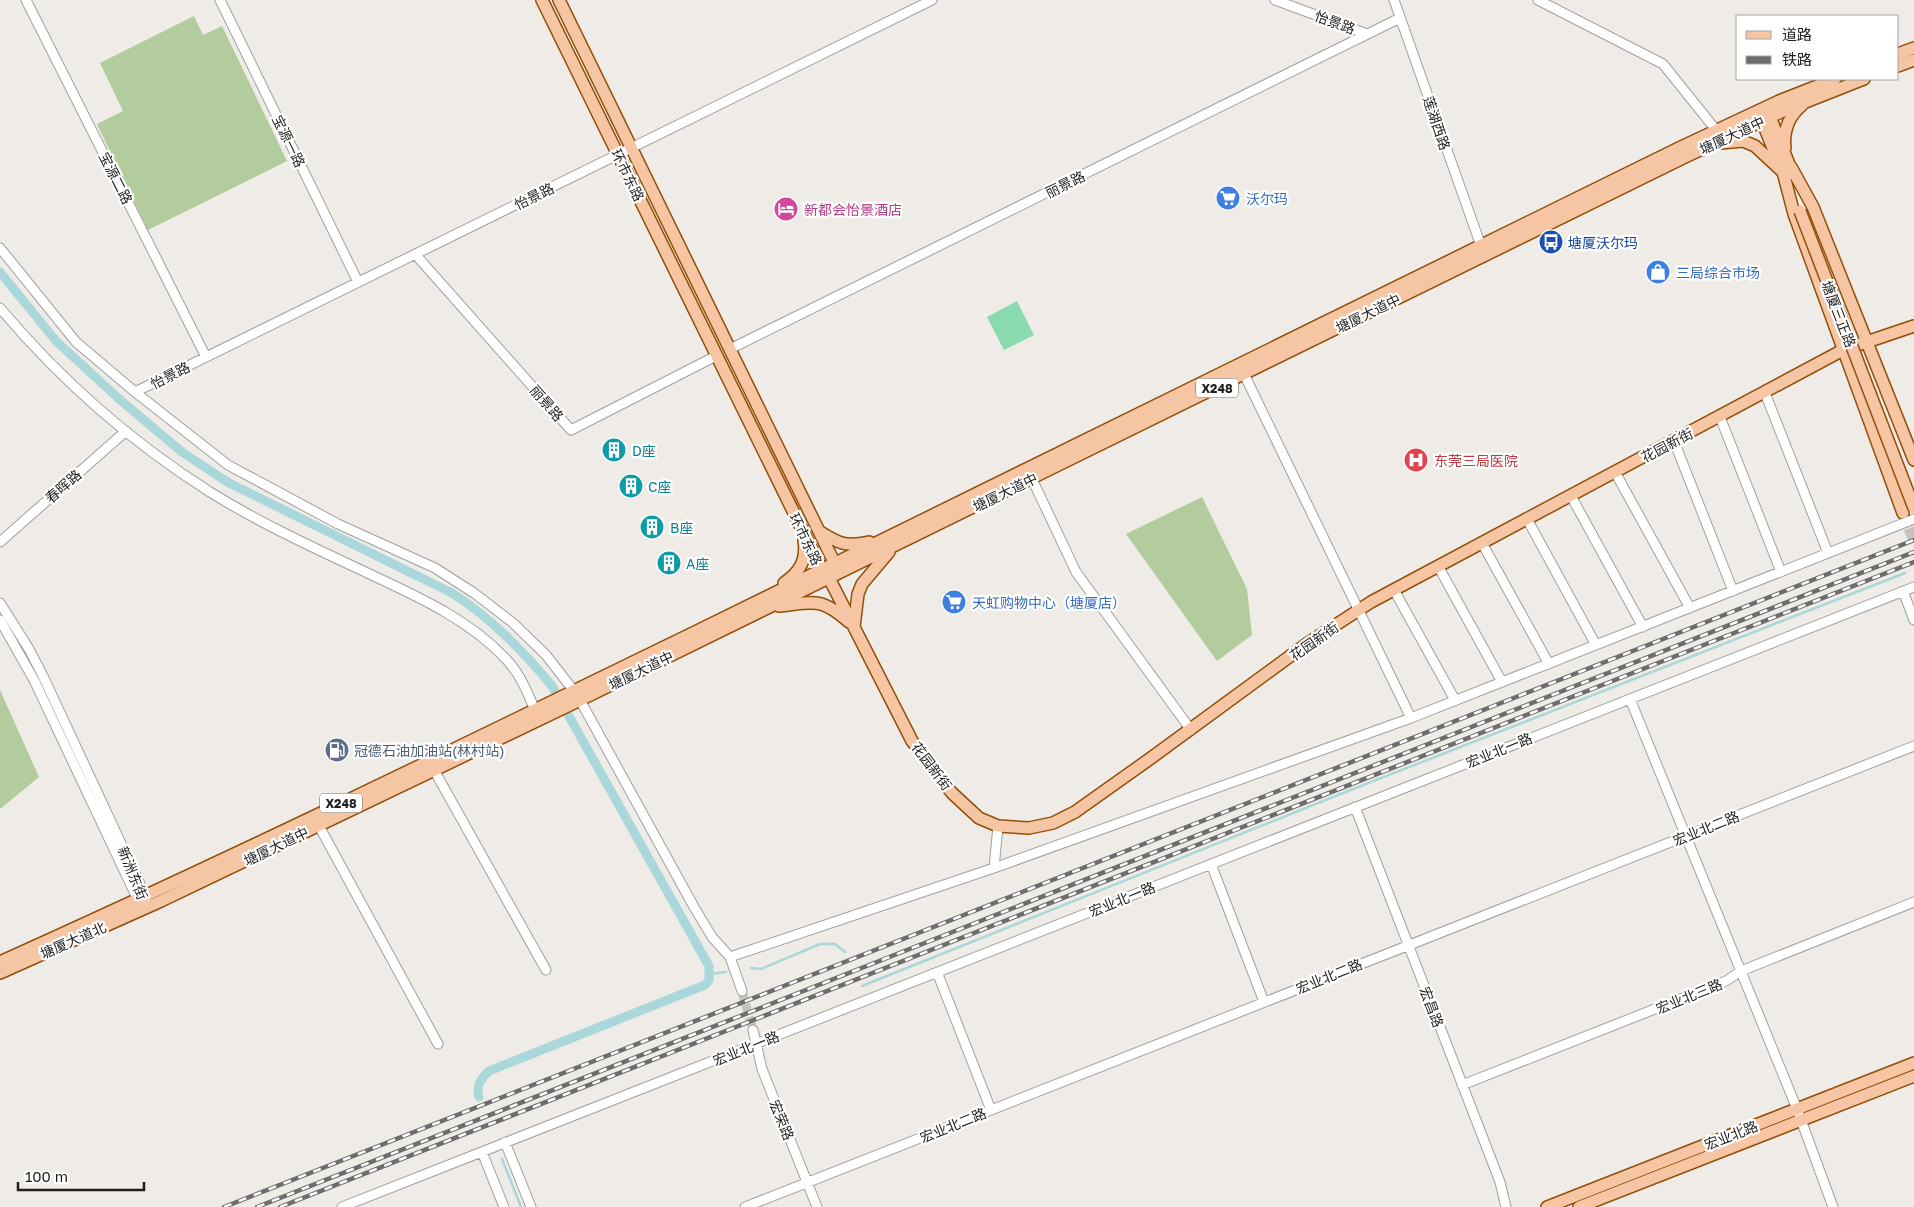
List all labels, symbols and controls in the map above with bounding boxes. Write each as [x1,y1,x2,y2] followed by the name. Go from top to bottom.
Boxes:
[1312,7,1358,37] street label: 怡景路
[1736,15,1899,80] legend
[1782,25,1812,43] text: 道路
[1782,50,1812,68] text: 铁路
[1420,94,1454,152] street label: 莲湖西路
[269,112,309,170] street label: 宝源一路
[1697,113,1767,157] street label: 塘厦大道中
[608,146,648,204] street label: 环市东路
[96,149,136,207] street label: 宝源二路
[1042,167,1088,201] street label: 丽景路
[511,179,557,213] street label: 怡景路
[1215,185,1241,211] supermarket icon: 沃尔玛
[1246,190,1288,207] place label: 沃尔玛
[773,196,799,222] hotel icon: 新都会怡景酒店
[804,201,902,218] place label: 新都会怡景酒店
[1538,229,1564,255] bus stop icon: 塘厦沃尔玛
[1568,234,1638,251] place label: 塘厦沃尔玛
[1645,259,1671,285] shop icon: 三局综合市场
[1676,264,1760,281] place label: 三局综合市场
[1819,278,1859,350] street label: 塘厦三正路
[1333,290,1403,336] street label: 塘厦大道中
[147,358,193,392] street label: 怡景路
[1196,378,1238,398] road number: X248
[527,382,567,424] street label: 丽景路
[1638,424,1696,466] street label: 花园新街
[601,437,627,463] building icon: D座
[632,442,656,459] place label: D座
[1403,447,1429,473] hospital icon: 东莞三局医院
[1434,452,1518,469] place label: 东莞三局医院
[42,466,84,506] street label: 春晖路
[970,469,1040,515] street label: 塘厦大道中
[618,473,644,499] building icon: C座
[648,478,672,495] place label: C座
[786,510,826,568] street label: 环市东路
[639,514,665,540] building icon: B座
[670,519,693,536] place label: B座
[656,550,682,576] building icon: A座
[686,555,709,572] place label: A座
[941,589,967,615] supermarket icon: 天虹购物中心（塘厦店）
[972,594,1126,611] place label: 天虹购物中心（塘厦店）
[1286,618,1342,664] street label: 花园新街
[606,647,676,693] street label: 塘厦大道中
[1463,729,1535,771] street label: 宏业北一路
[324,737,350,763] fuel station icon: 冠德石油加油站(林村站)
[908,739,956,793] street label: 花园新街
[354,742,505,759] place label: 冠德石油加油站(林村站)
[320,794,362,812] road number: X248
[1670,807,1742,849] street label: 宏业北二路
[241,823,311,869] street label: 塘厦大道中
[115,844,151,902] street label: 新洲东街
[1086,878,1158,920] street label: 宏业北一路
[38,918,108,962] street label: 塘厦大道北
[1293,955,1365,997] street label: 宏业北二路
[1653,975,1725,1017] street label: 宏业北三路
[1417,984,1447,1030] street label: 宏昌路
[710,1027,782,1069] street label: 宏业北一路
[766,1097,798,1143] street label: 宏荣路
[917,1104,989,1146] street label: 宏业北二路
[1702,1117,1760,1153] street label: 宏业北路
[18,1160,144,1192] scale bar
[25,1167,68,1185] text: 100 m

